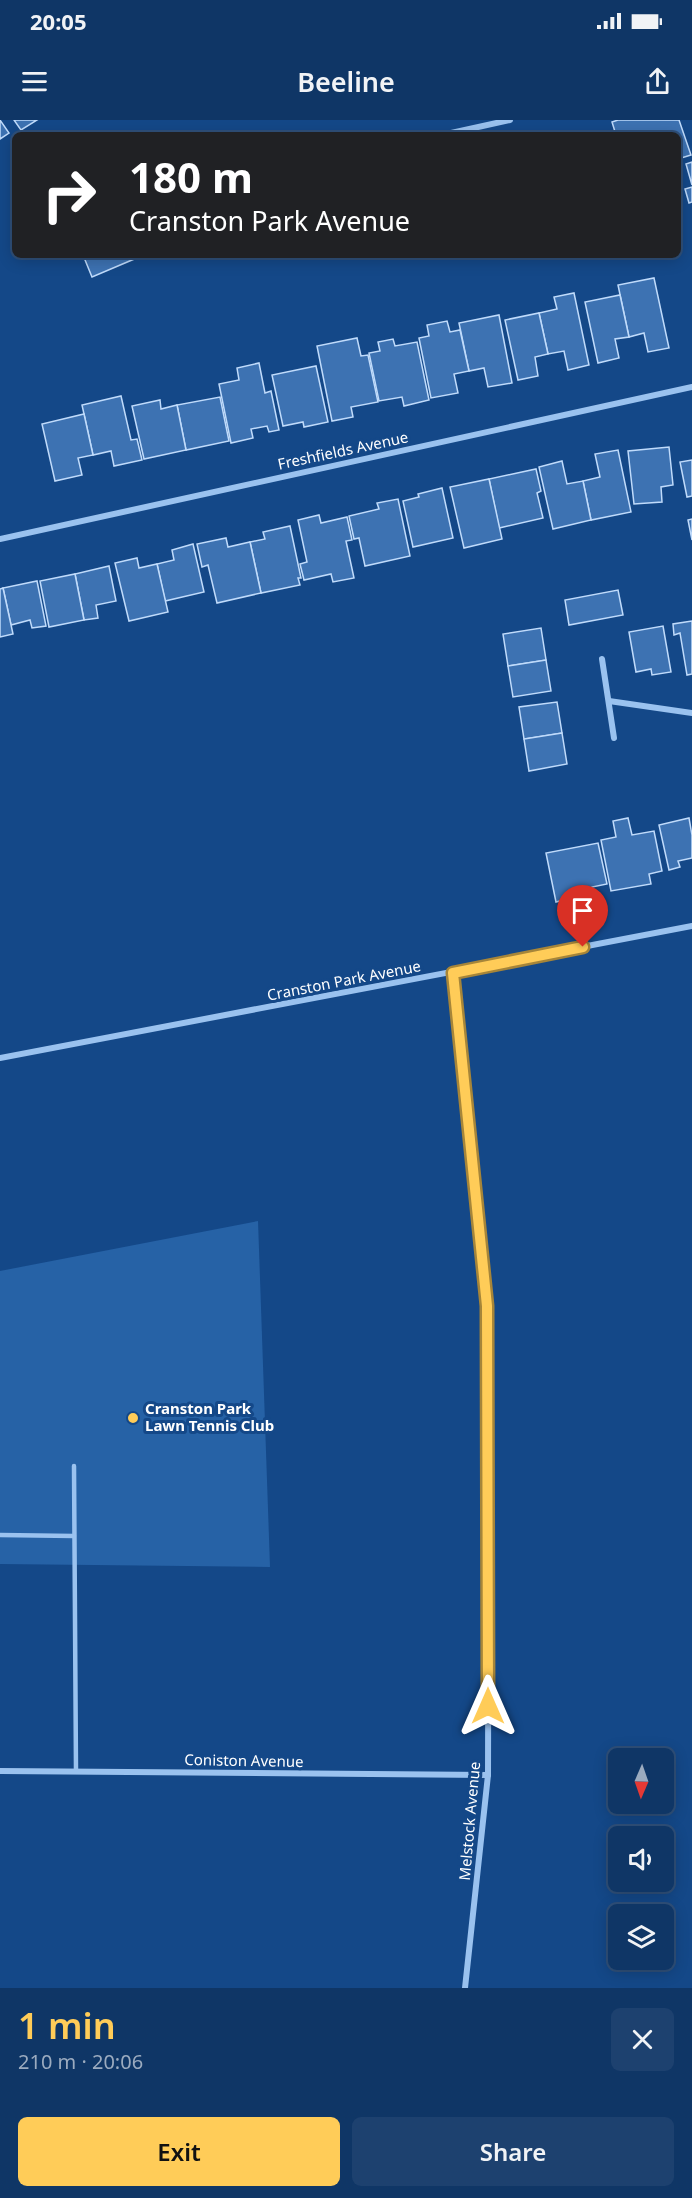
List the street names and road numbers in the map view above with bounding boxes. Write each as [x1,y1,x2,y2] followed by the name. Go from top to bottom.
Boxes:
[276,426,410,474] street label: Freshfields Avenue
[265,955,422,1005] street label: Cranston Park Avenue
[184,1749,304,1771] street label: Coniston Avenue
[454,1761,484,1881] street label: Melstock Avenue

